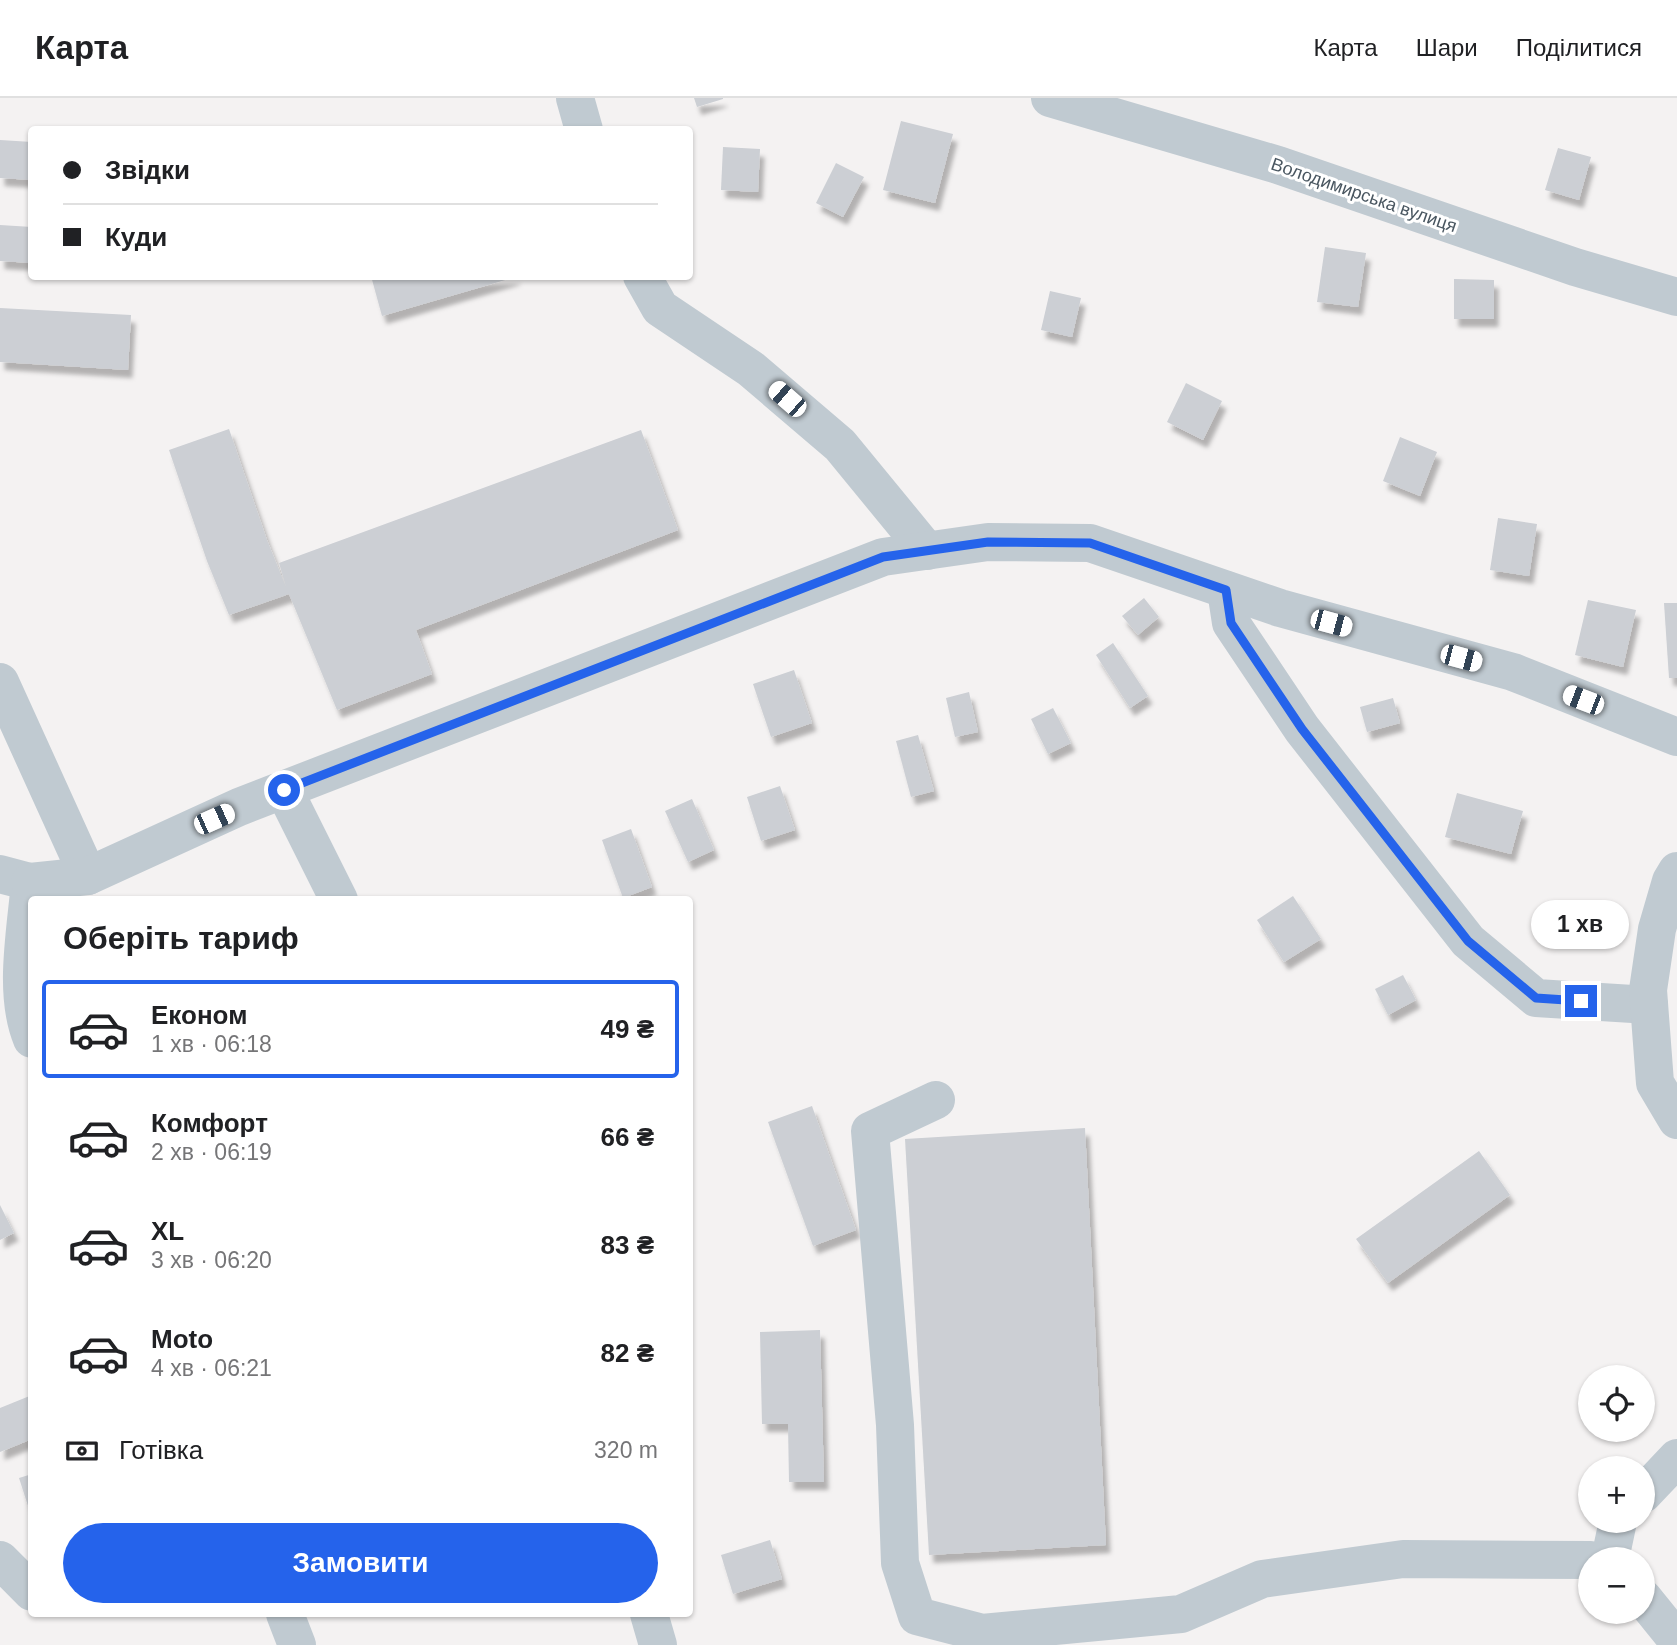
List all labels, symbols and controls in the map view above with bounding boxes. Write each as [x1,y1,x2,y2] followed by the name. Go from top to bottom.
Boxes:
[35,29,128,66] text: Карта
[1313,34,1378,61] text: Карта
[1416,34,1478,61] text: Шари
[1516,34,1642,61] text: Поділитися
[1269,154,1459,236] street label: Володимирська вулиця
[105,155,190,185] text: Звідки
[105,222,167,252] text: Куди
[765,377,810,421] car
[1308,607,1355,639] car
[1438,642,1485,674] car
[1560,683,1607,717] car
[268,774,300,806] route start
[191,801,238,837] car
[1532,900,1630,948] callout: 1 хв
[1557,911,1603,937] text: 1 хв
[63,920,299,956] text: Оберіть тариф
[1565,985,1597,1017] route end
[67,998,130,1061] icon: car
[151,1000,247,1030] text: Економ
[601,1014,654,1044] text: 49 ₴
[151,1031,272,1057] text: 1 хв · 06:18
[67,1106,130,1169] icon: car
[151,1108,268,1138] text: Комфорт
[601,1122,654,1152] text: 66 ₴
[151,1139,272,1165] text: 2 хв · 06:19
[67,1214,130,1277] icon: car
[151,1216,184,1246] text: XL
[601,1230,654,1260] text: 83 ₴
[151,1247,272,1273] text: 3 хв · 06:20
[67,1322,130,1385] icon: car
[151,1324,213,1354] text: Moto
[601,1338,654,1368] text: 82 ₴
[151,1355,272,1381] text: 4 хв · 06:21
[1578,1365,1655,1624] map controls
[1578,1365,1655,1442] button: locate
[63,1432,101,1470] icon: cash
[119,1435,203,1465] text: Готівка
[594,1437,658,1463] text: 320 m
[1578,1456,1655,1533] button: +
[63,1523,658,1603] button: Замовити
[1578,1547,1655,1624] button: −

